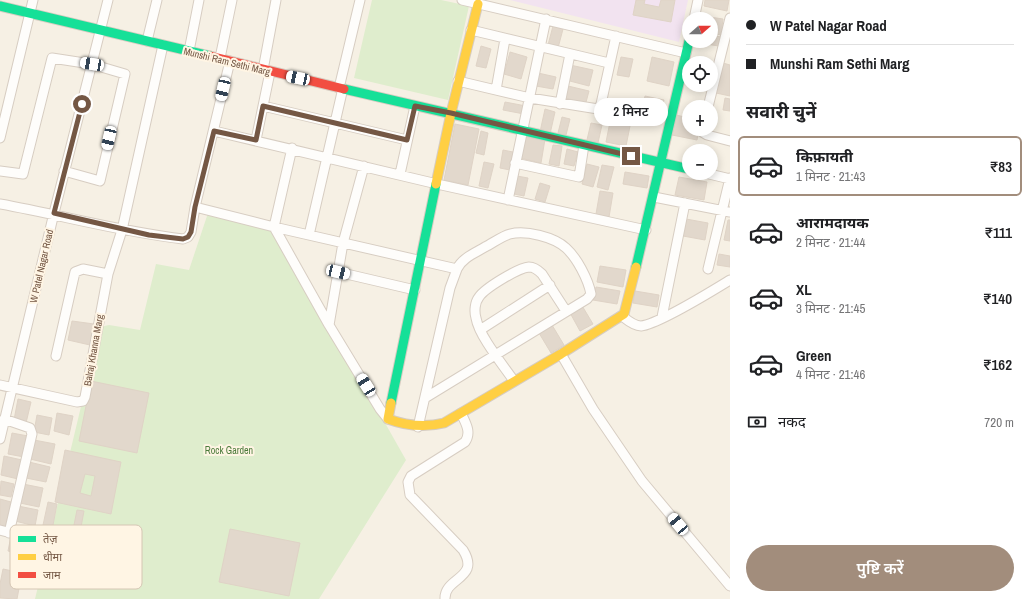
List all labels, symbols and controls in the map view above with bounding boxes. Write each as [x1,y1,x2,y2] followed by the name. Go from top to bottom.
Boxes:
[682,12,718,48] north arrow
[682,12,718,180] map controls
[770,15,887,36] text: W Patel Nagar Road
[182,44,272,79] street label: Munshi Ram Sethi Marg
[770,53,909,74] text: Munshi Ram Sethi Marg
[79,56,105,72] car
[682,56,718,92] button: locate
[285,70,311,86] car
[214,76,232,102] car
[73,95,91,113] route start
[594,98,668,126] callout: 2 मिनट
[746,99,816,124] text: सवारी चुनें
[682,100,718,136] button: +
[613,103,649,120] text: 2 मिनट
[100,125,118,151] car
[682,144,718,180] button: −
[796,146,853,167] text: किफ़ायती
[622,147,640,165] route end
[748,148,784,184] icon: car
[990,156,1012,177] text: ₹83
[796,168,865,185] text: 1 मिनट · 21:43
[796,212,869,233] text: आरामदायक
[748,214,784,250] icon: car
[984,222,1012,243] text: ₹111
[27,228,56,304] street label: W Patel Nagar Road
[796,234,865,251] text: 2 मिनट · 21:44
[325,263,351,281] car
[796,279,812,300] text: XL
[748,280,784,316] icon: car
[983,288,1012,309] text: ₹140
[796,300,865,317] text: 3 मिनट · 21:45
[81,313,106,387] street label: Balraj Khanna Marg
[796,345,832,366] text: Green
[748,346,784,382] icon: car
[983,354,1012,375] text: ₹162
[796,366,865,383] text: 4 मिनट · 21:46
[355,372,377,398] car
[746,411,768,433] icon: cash
[778,411,806,432] text: नकद
[984,414,1014,431] text: 720 m
[205,444,253,457] park label: Rock Garden
[666,511,690,537] car
[10,525,142,589] legend
[43,532,58,546] text: तेज़
[746,545,1014,591] button: पुष्टि करें
[43,550,62,564] text: धीमा
[43,568,61,582] text: जाम

